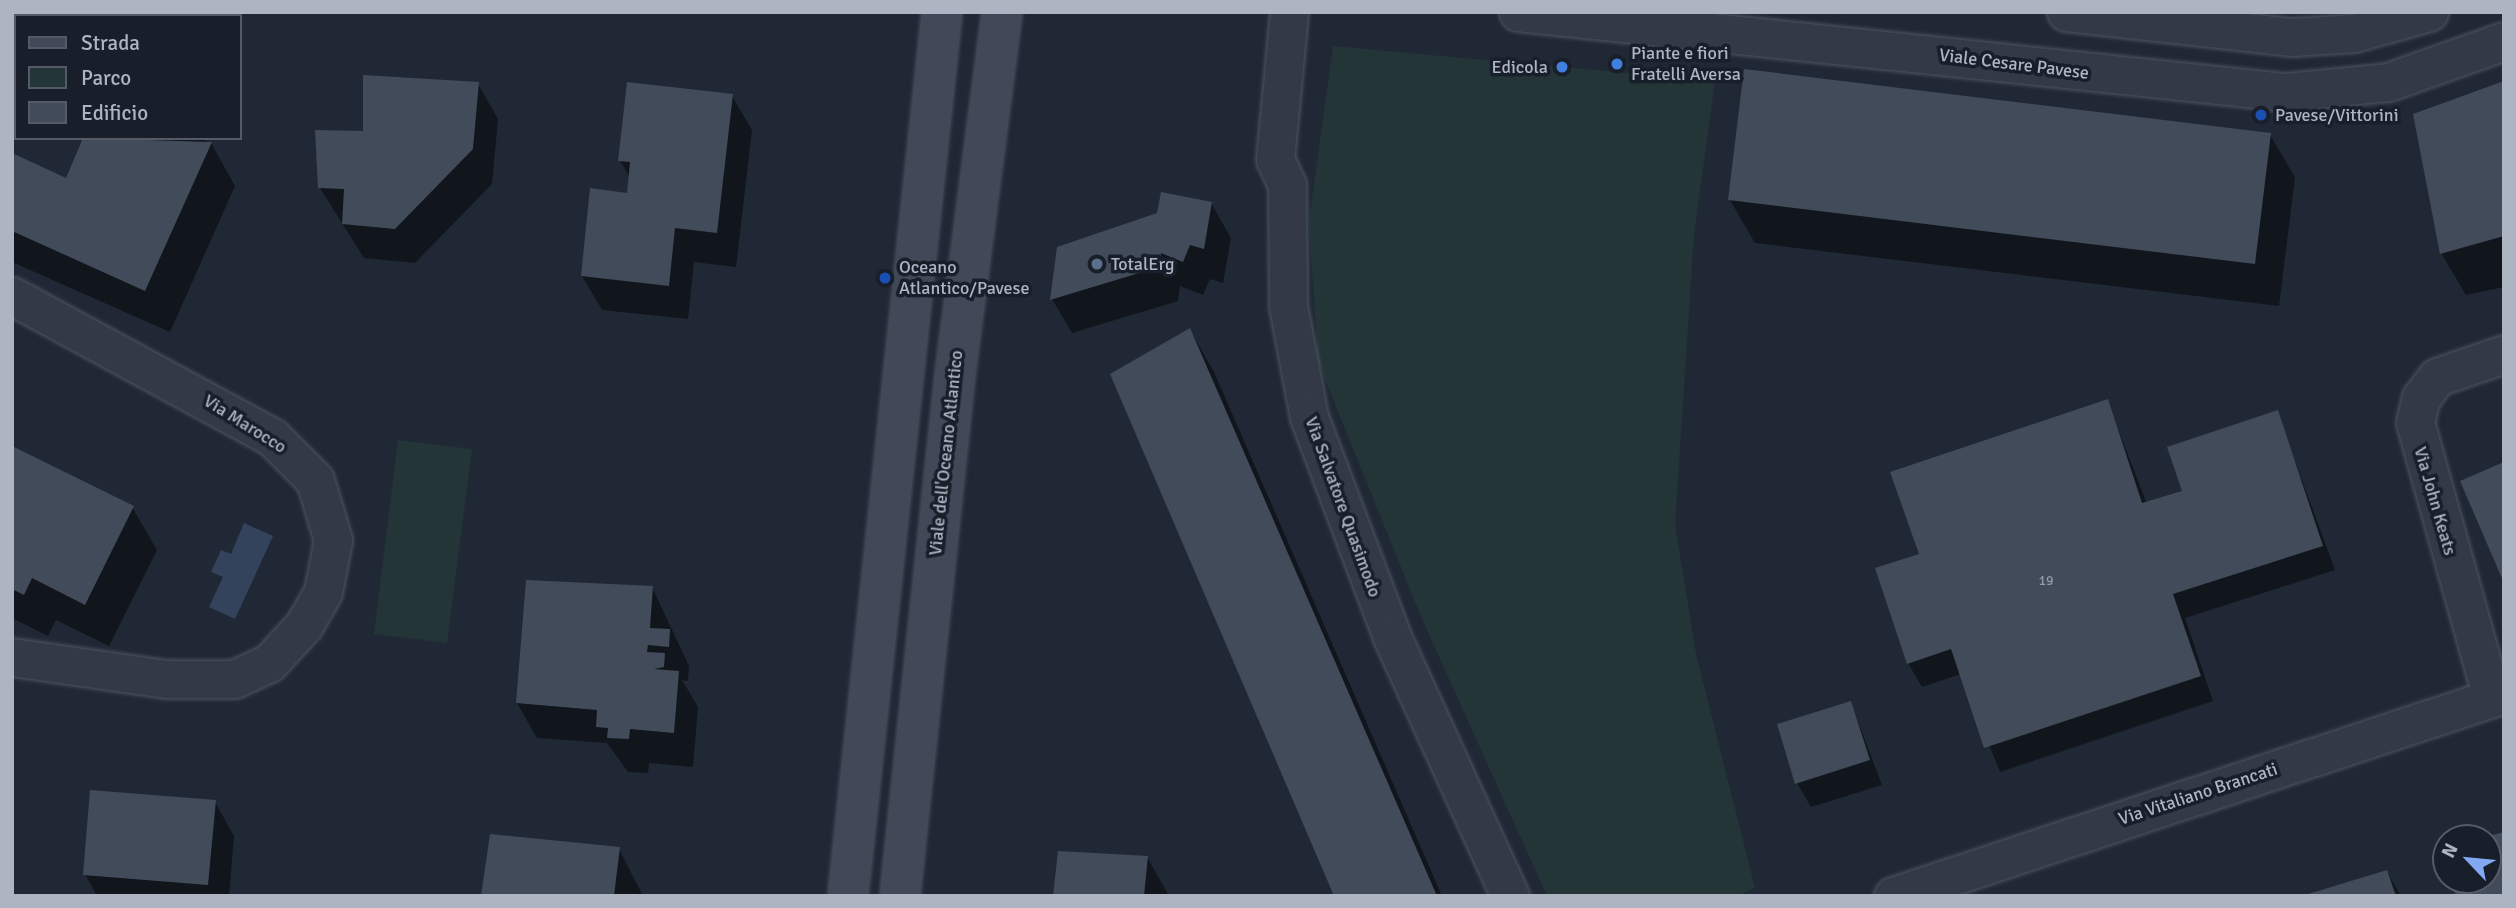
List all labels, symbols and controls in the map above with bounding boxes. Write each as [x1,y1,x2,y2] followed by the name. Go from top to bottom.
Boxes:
[14,14,242,140] legend
[81,30,140,56] text: Strada
[1631,43,1741,86] place label: Piante e fiori Fratelli Aversa
[1938,44,2090,84] street label: Viale Cesare Pavese
[1491,56,1548,78] place label: Edicola
[1609,56,1625,72] marker: Piante e fiori Fratelli Aversa
[1554,59,1570,75] marker: Edicola
[81,65,131,91] text: Parco
[81,100,148,126] text: Edificio
[2275,104,2399,126] place label: Pavese/Vittorini
[2253,107,2269,123] marker: Pavese/Vittorini
[1111,253,1174,275] place label: TotalErg
[1089,256,1105,272] marker: TotalErg
[899,257,1029,300] place label: Oceano Atlantico/Pavese
[877,270,893,286] marker: Oceano Atlantico/Pavese
[924,349,968,557] street label: Viale dell'Oceano Atlantico
[200,390,290,458] street label: Via Marocco
[1300,414,1386,600] street label: Via Salvatore Quasimodo
[2409,444,2461,558] street label: Via John Keats
[2038,573,2054,589] house number: 19
[2116,758,2280,830] street label: Via Vitaliano Brancati
[2432,824,2502,894] north arrow
[2436,839,2464,862] text: N

